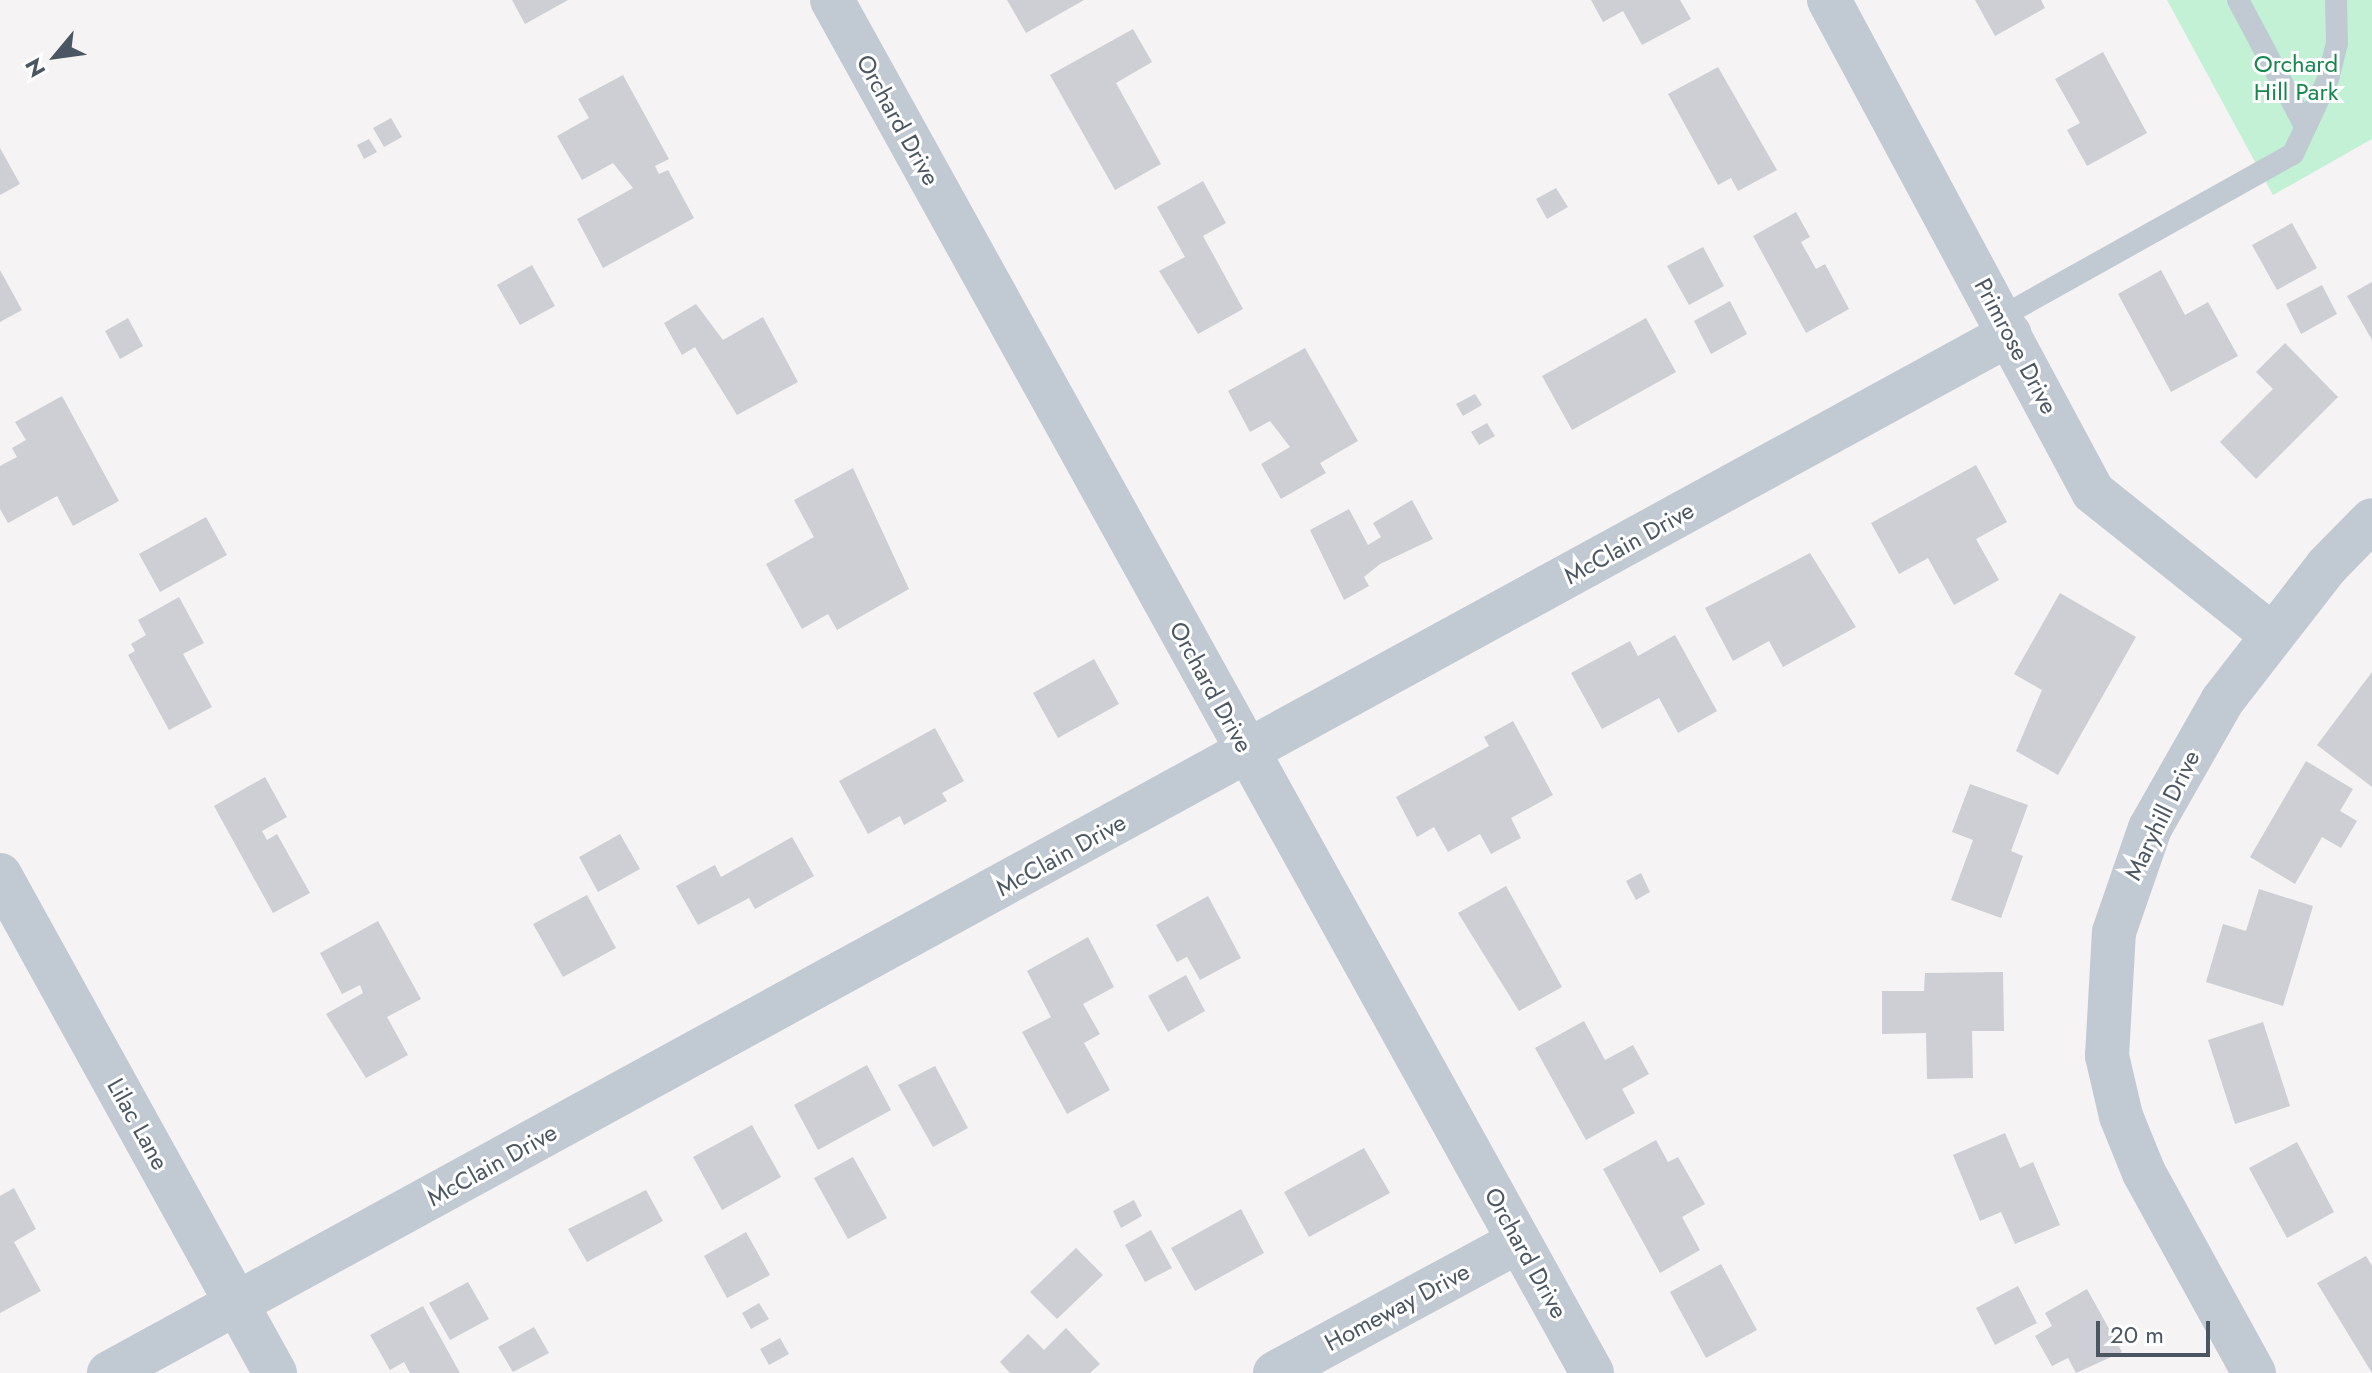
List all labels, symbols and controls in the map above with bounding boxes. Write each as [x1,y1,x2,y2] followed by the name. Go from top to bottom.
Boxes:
[16,16,96,96] north arrow
[850,50,946,190] street label: Orchard Drive
[2254,50,2338,106] park label: Orchard Hill Park
[17,52,53,83] text: N
[1968,273,2064,419] street label: Primrose Drive
[1559,496,1699,590] street label: McClain Drive
[1163,617,1259,757] street label: Orchard Drive
[2118,745,2206,885] street label: Maryhill Drive
[991,808,1131,902] street label: McClain Drive
[101,1073,175,1175] street label: Lilac Lane
[422,1118,562,1212] street label: McClain Drive
[1478,1183,1574,1323] street label: Orchard Drive
[1320,1257,1474,1357] street label: Homeway Drive
[2100,1305,2214,1355] scale bar
[2110,1317,2164,1352] text: 20 m

